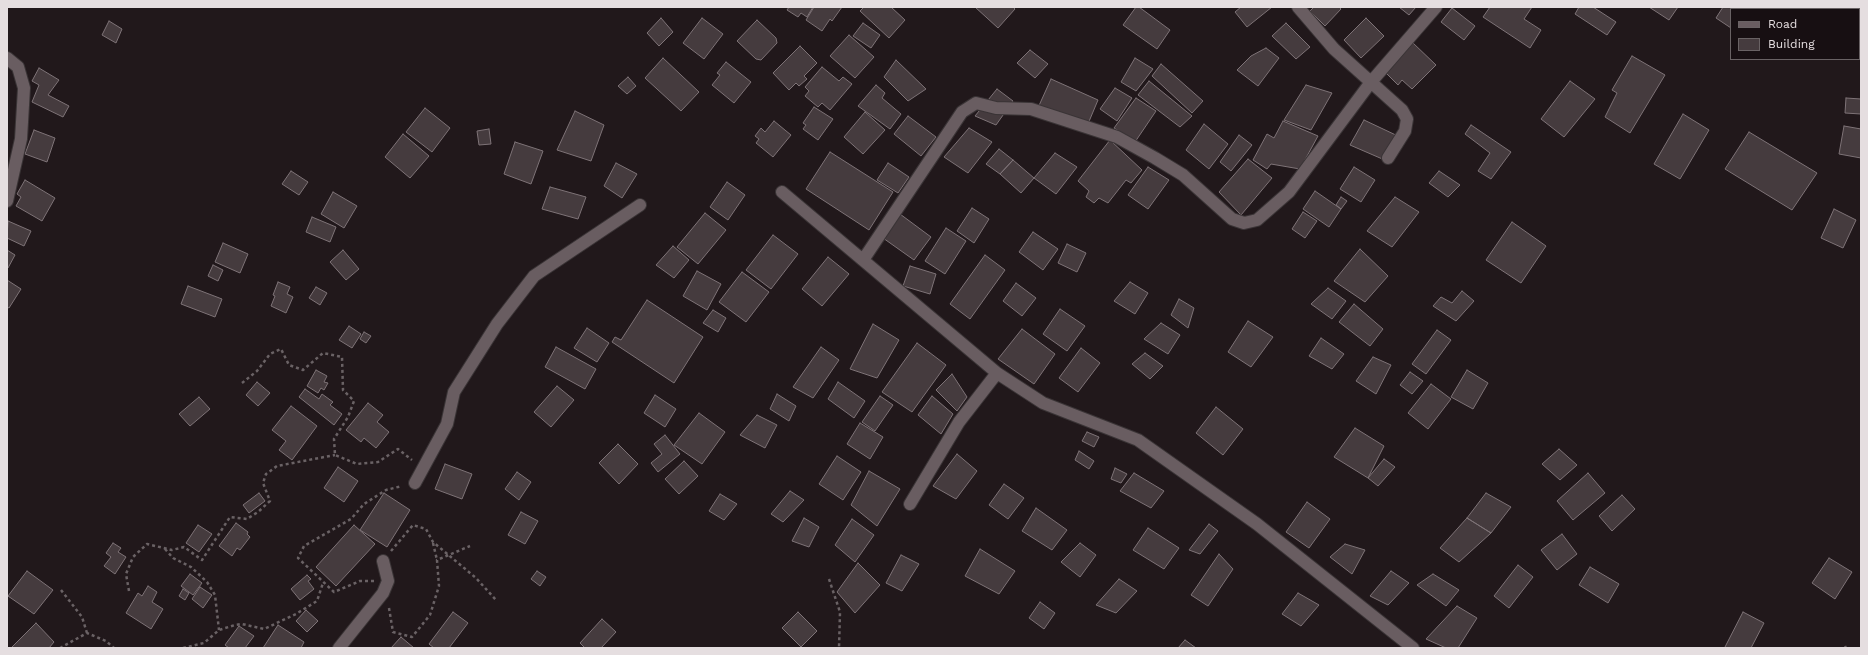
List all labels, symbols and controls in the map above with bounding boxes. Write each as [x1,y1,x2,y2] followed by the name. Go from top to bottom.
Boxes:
[1730,8,1860,60] legend
[1768,17,1797,31] text: Road
[1768,37,1815,51] text: Building

